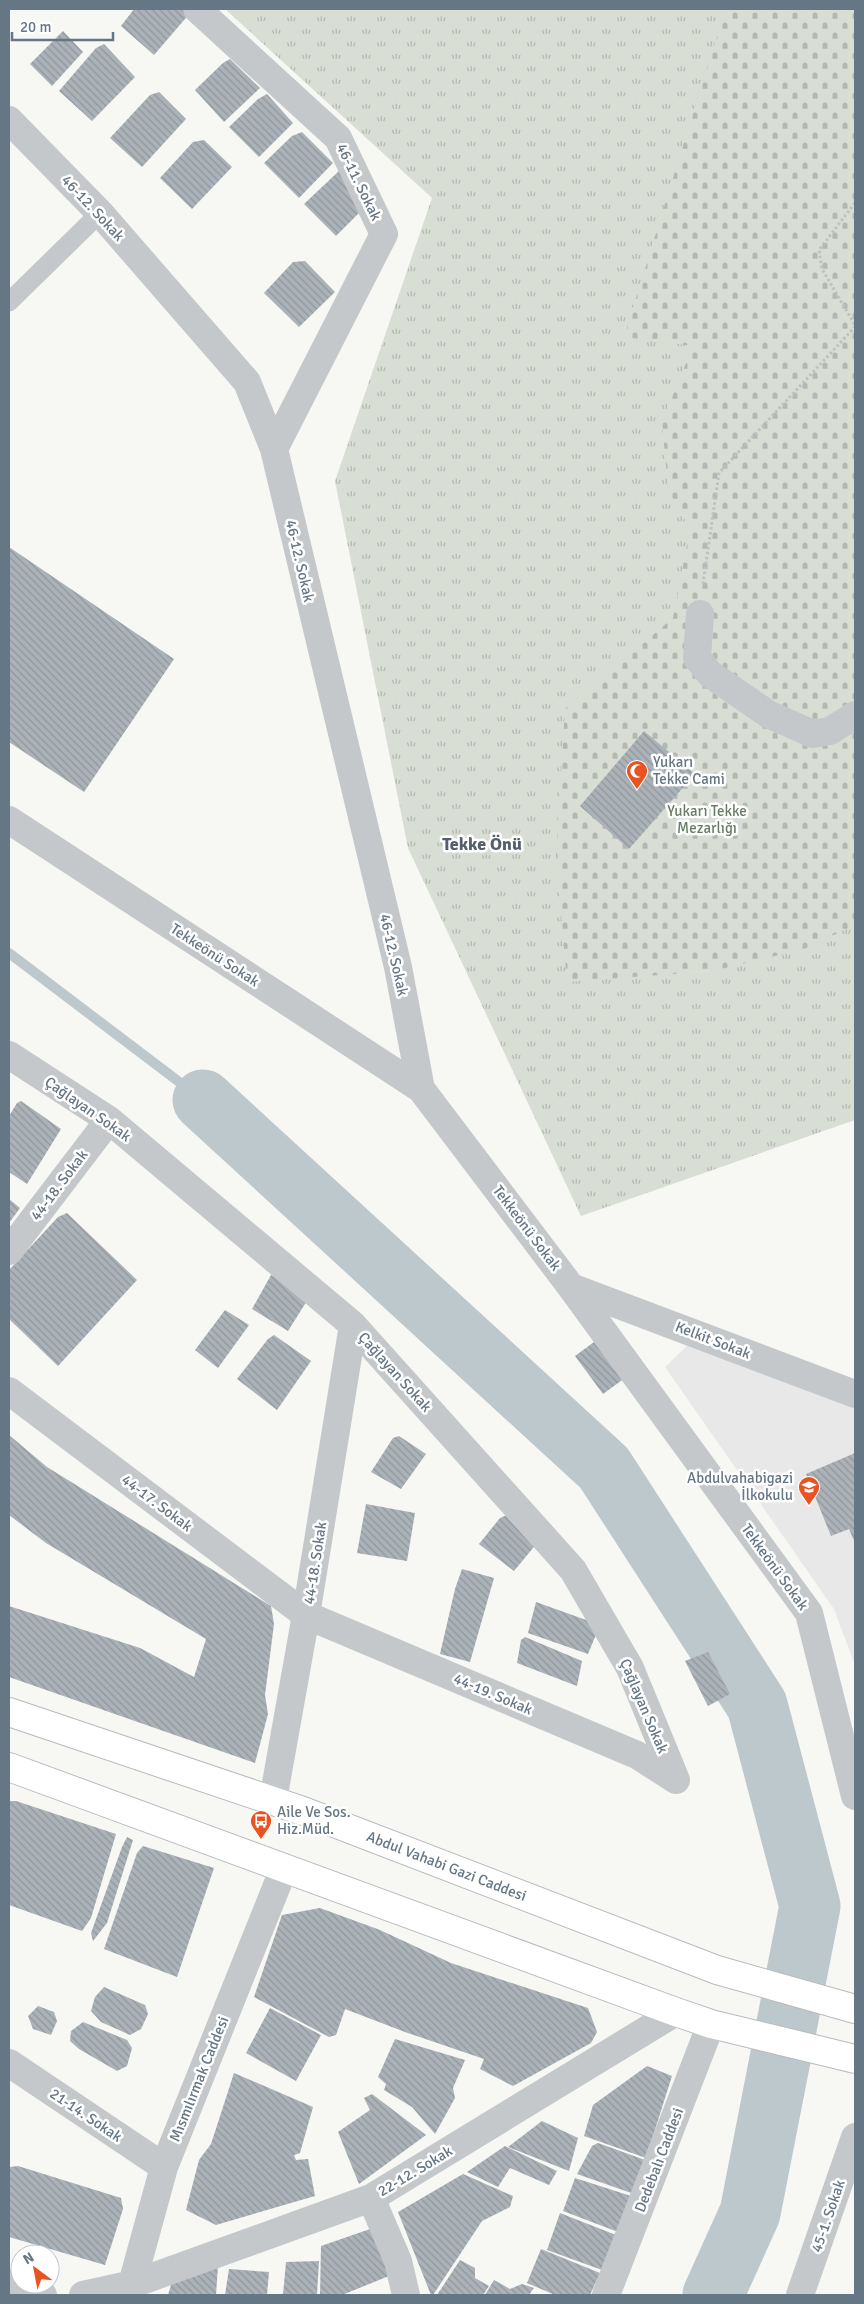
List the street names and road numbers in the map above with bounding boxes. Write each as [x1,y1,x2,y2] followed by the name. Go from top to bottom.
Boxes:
[333,140,386,224] street label: 46-11. Sokak
[58,171,128,245] street label: 46-12. Sokak
[282,518,318,604] street label: 46-12. Sokak
[376,912,412,998] street label: 46-12. Sokak
[167,920,263,991] street label: Tekkeönü Sokak
[41,1073,135,1146] street label: Çağlayan Sokak
[27,1146,92,1224] street label: 44-18. Sokak
[489,1182,565,1275] street label: Tekkeönü Sokak
[673,1317,754,1363] street label: Kelkit Sokak
[355,1328,436,1416] street label: Çağlayan Sokak
[118,1471,196,1536] street label: 44-17. Sokak
[300,1520,331,1606] street label: 44-18. Sokak
[738,1520,813,1614] street label: Tekkeönü Sokak
[616,1656,672,1756] street label: Çağlayan Sokak
[451,1669,535,1719] street label: 44-19. Sokak
[364,1827,529,1905] street label: Abdul Vahabi Gazi Caddesi
[166,2014,232,2144] street label: Mısmılırmak Caddesi
[47,2084,126,2146] street label: 21-14. Sokak
[631,2105,687,2215] street label: Dedebalı Caddesi
[374,2141,456,2200] street label: 22-12. Sokak
[807,2177,849,2255] street label: 45-1. Sokak

